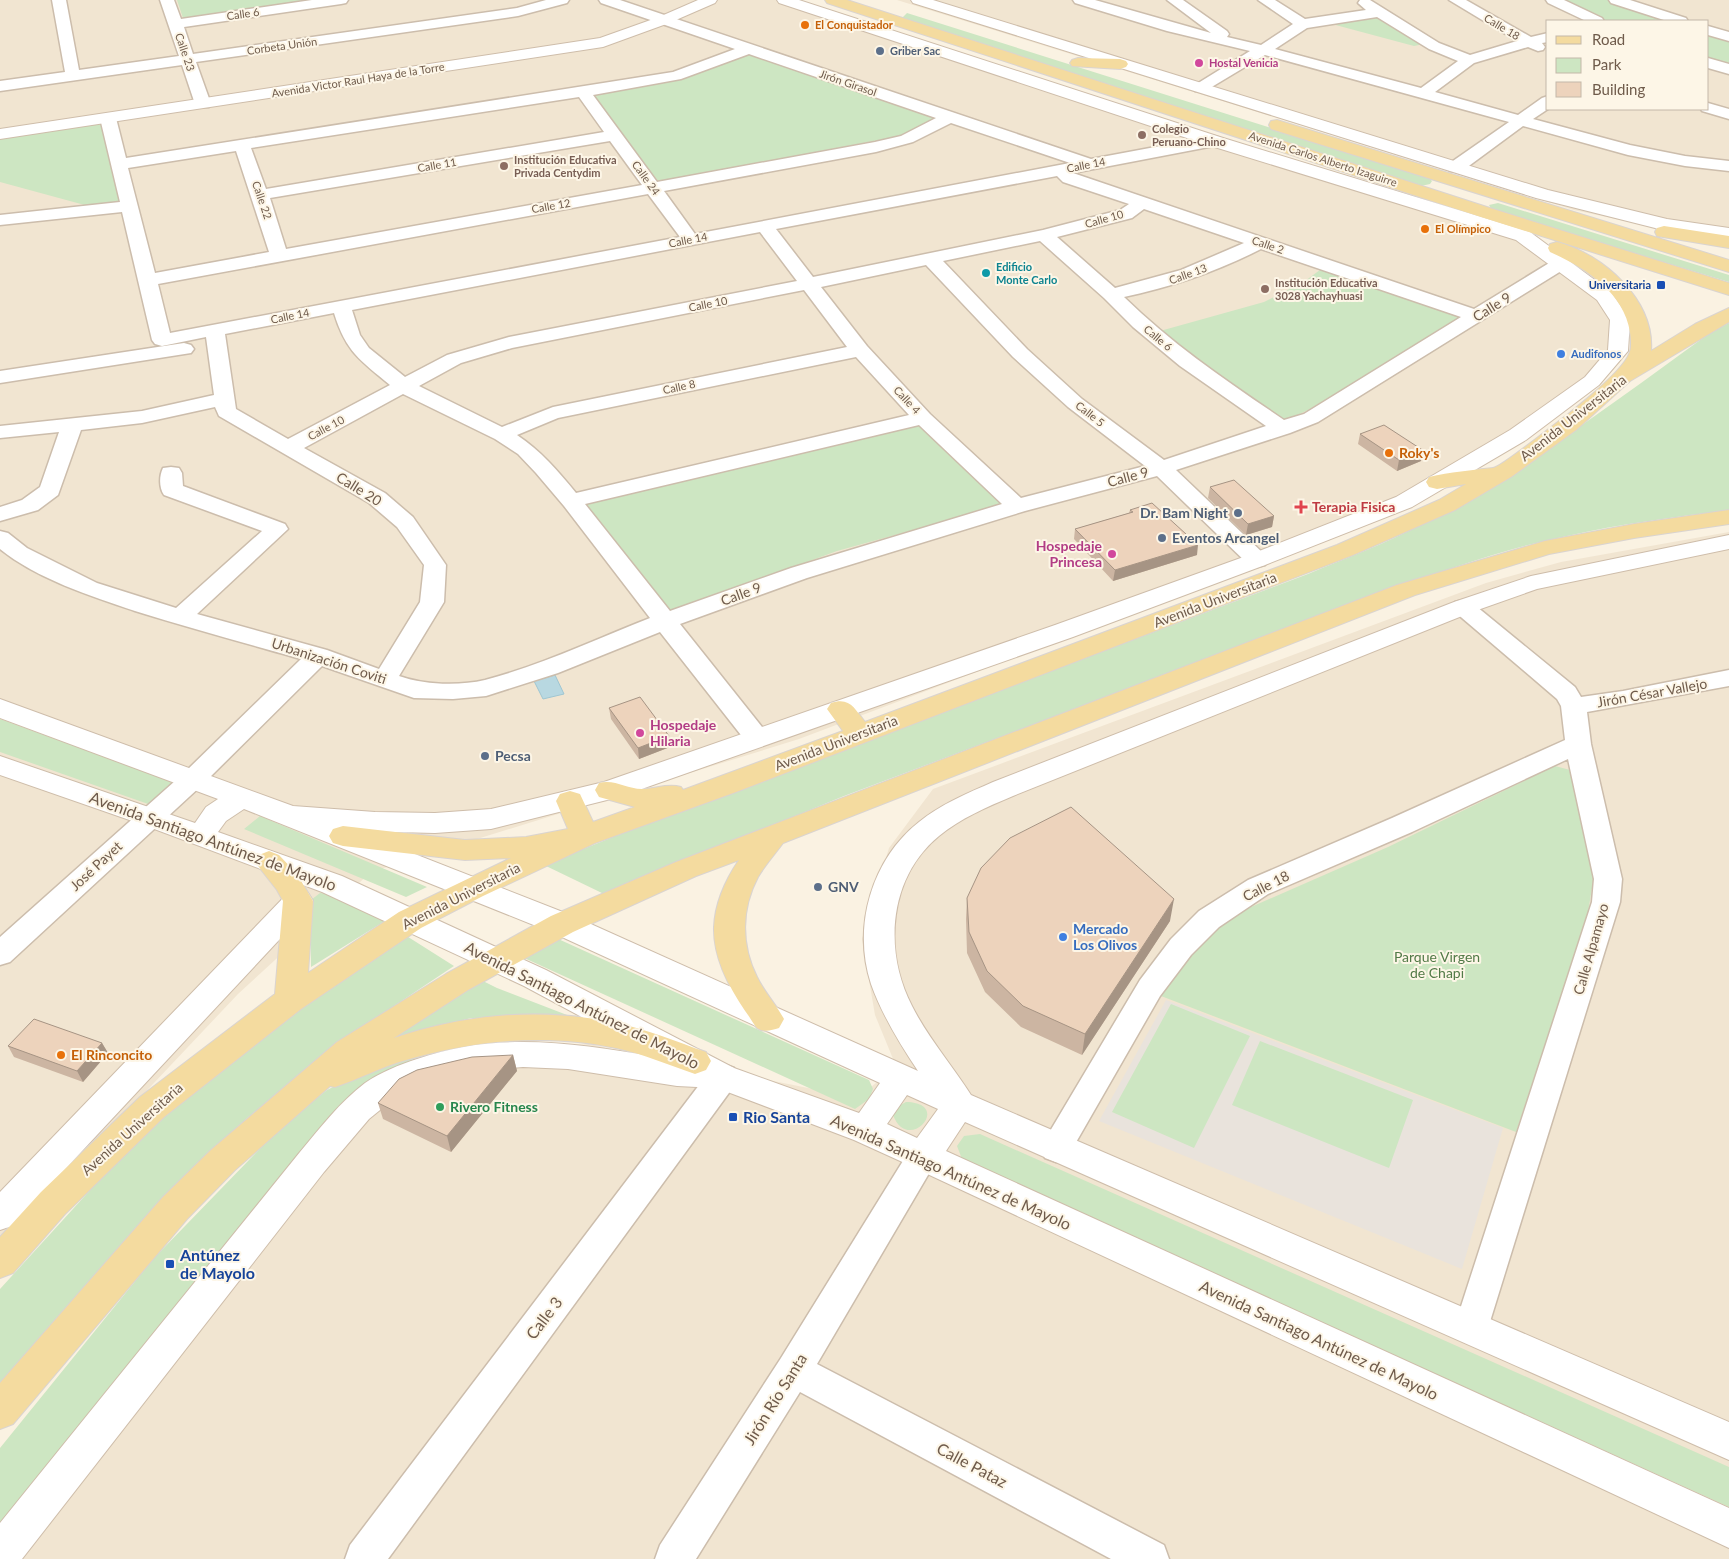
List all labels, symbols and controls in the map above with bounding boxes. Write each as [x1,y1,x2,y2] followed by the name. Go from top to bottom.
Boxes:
[226,5,260,22] street label: Calle 6
[1482,11,1522,42] street label: Calle 18
[815,18,894,31] place label: El Conquistador
[799,19,811,31] marker: El Conquistador
[1546,20,1709,110] legend
[1592,30,1625,48] text: Road
[173,31,198,73] street label: Calle 23
[246,34,318,57] street label: Corbeta Unión
[890,44,941,57] place label: Griber Sac
[874,45,886,57] marker: Griber Sac
[1592,55,1622,73] text: Park
[1209,56,1278,69] place label: Hostal Venicia
[1193,57,1205,69] marker: Hostal Venicia
[271,59,445,100] street label: Avenida Victor Raul Haya de la Torre
[818,67,879,98] street label: Jirón Girasol
[1592,80,1645,98] text: Building
[1152,122,1226,148] place label: Colegio Peruano-Chino
[1247,128,1399,189] street label: Avenida Carlos Alberto Izaguirre
[1136,129,1148,141] marker: Colegio Peruano-Chino
[514,153,617,179] place label: Institución Educativa Privada Centydim
[1065,154,1107,175] street label: Calle 14
[416,155,457,174] street label: Calle 11
[630,158,664,198] street label: Calle 24
[498,160,510,172] marker: Institución Educativa Privada Centydim
[250,179,275,221] street label: Calle 22
[530,196,571,215] street label: Calle 12
[1083,207,1125,230] street label: Calle 10
[1435,222,1491,235] place label: El Olímpico
[1419,223,1431,235] marker: El Olímpico
[667,229,709,250] street label: Calle 14
[1250,233,1286,256] street label: Calle 2
[996,260,1057,286] place label: Edificio Monte Carlo
[1167,261,1209,286] street label: Calle 13
[980,267,992,279] marker: Edificio Monte Carlo
[1275,276,1378,302] place label: Institución Educativa 3028 Yachayhuasi
[1589,278,1651,291] place label: Universitaria
[1655,279,1667,291] marker: Universitaria
[1259,283,1271,295] marker: Institución Educativa 3028 Yachayhuasi
[1469,288,1514,325] street label: Calle 9
[687,293,729,314] street label: Calle 10
[269,305,311,326] street label: Calle 14
[1141,322,1175,353] street label: Calle 6
[1570,347,1621,360] place label: Audifonos
[1555,348,1567,360] marker: Audifonos
[1516,371,1629,464] street label: Avenida Universitaria
[661,377,696,396] street label: Calle 8
[891,383,924,417] street label: Calle 4
[1073,398,1107,429] street label: Calle 5
[305,412,347,443] street label: Calle 10
[1399,444,1439,461] place label: Roky's
[1383,447,1395,459] marker: Roky's
[1105,463,1150,490] street label: Calle 9
[333,468,385,509] street label: Calle 20
[1312,498,1395,515] place label: Terapia Fisica
[1294,500,1308,514] marker: Terapia Fisica
[1140,504,1229,521] place label: Dr. Bam Night
[1232,507,1244,519] marker: Dr. Bam Night
[1172,529,1279,546] place label: Eventos Arcangel
[1156,532,1168,544] marker: Eventos Arcangel
[1036,537,1103,570] place label: Hospedaje Princesa
[1106,548,1118,560] marker: Hospedaje Princesa
[1151,568,1279,631] street label: Avenida Universitaria
[718,578,763,609] street label: Calle 9
[269,634,389,687] street label: Urbanización Coviti
[1596,674,1708,711] street label: Jirón César Vallejo
[772,711,900,774] street label: Avenida Universitaria
[650,716,717,749] place label: Hospedaje Hilaria
[634,727,646,739] marker: Hospedaje Hilaria
[495,747,531,764] place label: Pecsa
[479,750,491,762] marker: Pecsa
[87,787,339,894] street label: Avenida Santiago Antúnez de Mayolo
[66,837,125,894] street label: José Payet
[399,858,523,933] street label: Avenida Universitaria
[1240,867,1292,905] street label: Calle 18
[828,878,859,895] place label: GNV
[812,881,824,893] marker: GNV
[1569,901,1612,997] street label: Calle Alpamayo
[1073,920,1137,953] place label: Mercado Los Olivos
[1057,931,1069,943] marker: Mercado Los Olivos
[462,937,703,1072] street label: Avenida Santiago Antúnez de Mayolo
[1394,948,1480,981] park label: Parque Virgen de Chapi
[71,1046,152,1063] place label: El Rinconcito
[55,1049,67,1061] marker: El Rinconcito
[78,1079,186,1179] street label: Avenida Universitaria
[450,1098,538,1115] place label: Rivero Fitness
[434,1101,446,1113] marker: Rivero Fitness
[743,1107,810,1126] place label: Rio Santa
[828,1110,1074,1233] street label: Avenida Santiago Antúnez de Mayolo
[727,1111,739,1123] marker: Rio Santa
[179,1245,255,1282] place label: Antúnez de Mayolo
[164,1258,176,1270] marker: Antúnez de Mayolo
[1197,1276,1442,1403] street label: Avenida Santiago Antúnez de Mayolo
[522,1293,566,1343] street label: Calle 3
[739,1350,810,1448] street label: Jirón Río Santa
[934,1438,1011,1491] street label: Calle Pataz

